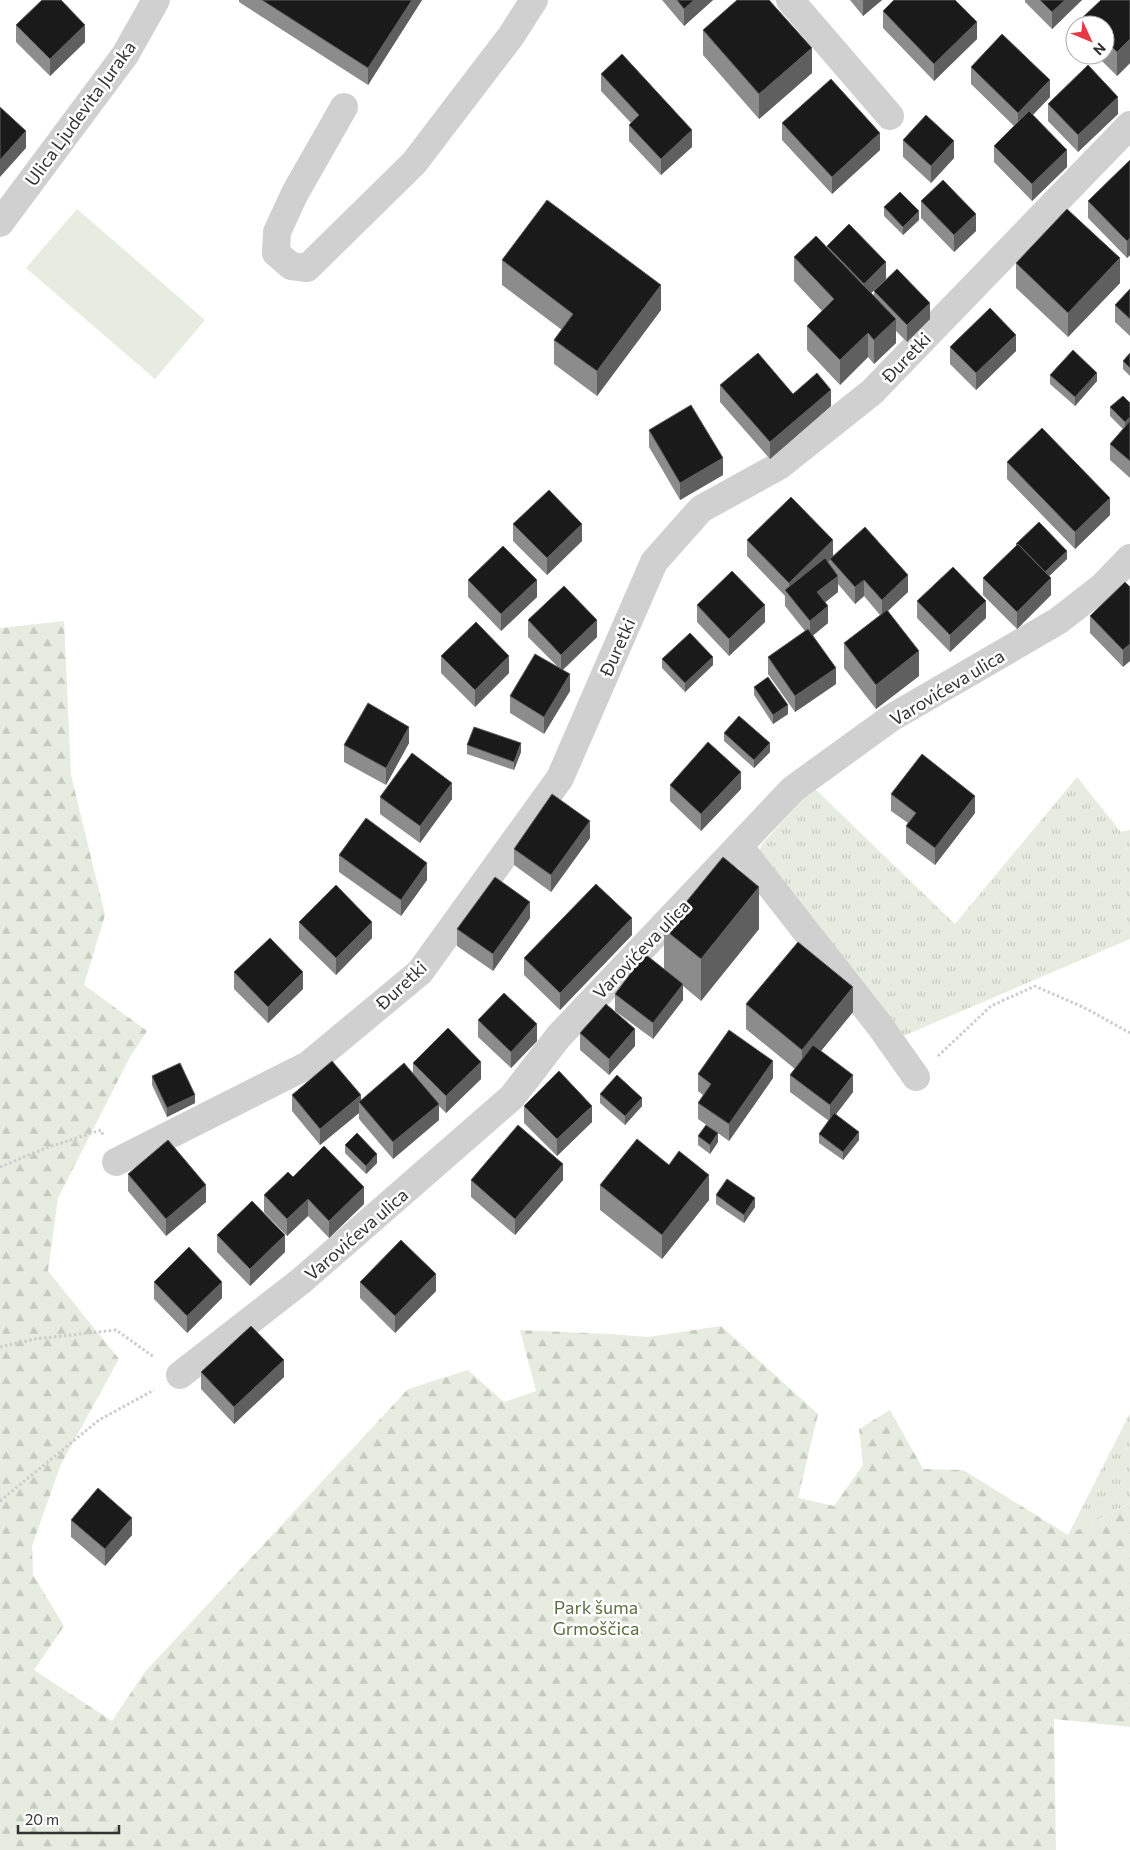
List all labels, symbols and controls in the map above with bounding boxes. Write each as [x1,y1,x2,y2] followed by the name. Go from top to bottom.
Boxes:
[1065,15,1115,65] north arrow
[20,36,140,190] street label: Ulica Ljudevita Juraka
[1090,40,1109,59] text: N
[876,327,935,387] street label: Đuretki
[594,615,640,680] street label: Đuretki
[886,644,1008,730] street label: Varovićeva ulica
[588,895,694,1003] street label: Varovićeva ulica
[370,956,431,1015] street label: Đuretki
[300,1183,412,1285] street label: Varovićeva ulica
[553,1596,639,1639] park label: Park šuma Grmoščica
[18,1802,119,1834] scale bar
[25,1810,59,1828] text: 20 m

